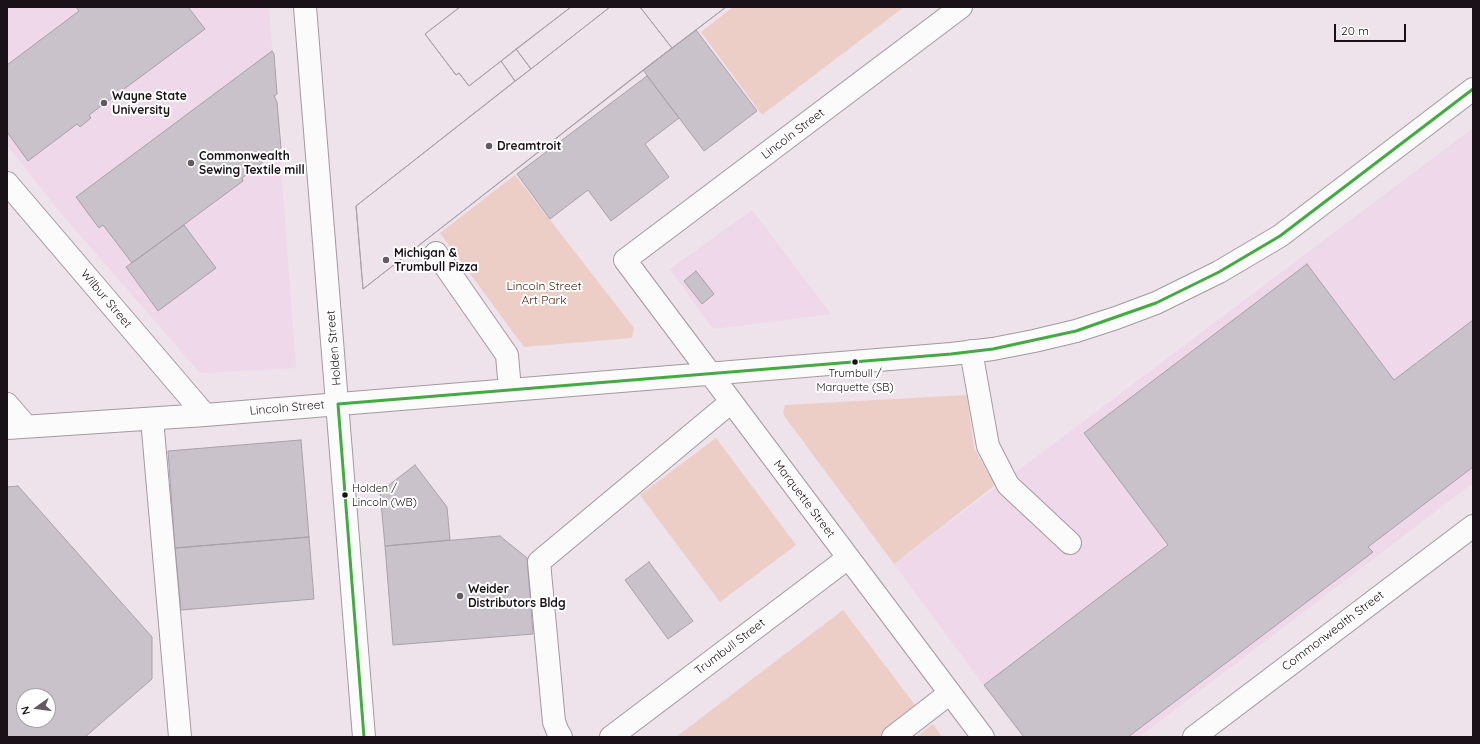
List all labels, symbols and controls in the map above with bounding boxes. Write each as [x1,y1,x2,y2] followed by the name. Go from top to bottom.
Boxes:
[1336,16,1408,42] scale bar
[1341,23,1369,38] text: 20 m
[112,89,187,117] place label: Wayne State University
[99,98,109,108] marker: Wayne State University
[759,106,827,162] street label: Lincoln Street
[497,139,561,153] place label: Dreamtroit
[484,141,494,151] marker: Dreamtroit
[199,149,305,177] place label: Commonwealth Sewing Textile mill
[186,158,196,168] marker: Commonwealth Sewing Textile mill
[394,246,478,274] place label: Michigan & Trumbull Pizza
[381,255,391,265] marker: Michigan & Trumbull Pizza
[77,267,135,331] street label: Wilbur Street
[506,279,582,307] park label: Lincoln Street Art Park
[324,310,344,386] street label: Holden Street
[850,357,860,367] marker: Trumbull / Marquette (SB)
[816,367,894,393] place label: Trumbull / Marquette (SB)
[249,398,325,418] street label: Lincoln Street
[770,457,838,541] street label: Marquette Street
[352,482,417,508] place label: Holden / Lincoln (WB)
[340,490,350,500] marker: Holden / Lincoln (WB)
[468,582,566,610] place label: Weider Distributors Bldg
[1279,588,1387,674] street label: Commonwealth Street
[455,591,465,601] marker: Weider Distributors Bldg
[692,616,768,678] street label: Trumbull Street
[16,688,56,728] north arrow
[18,705,33,716] text: N

